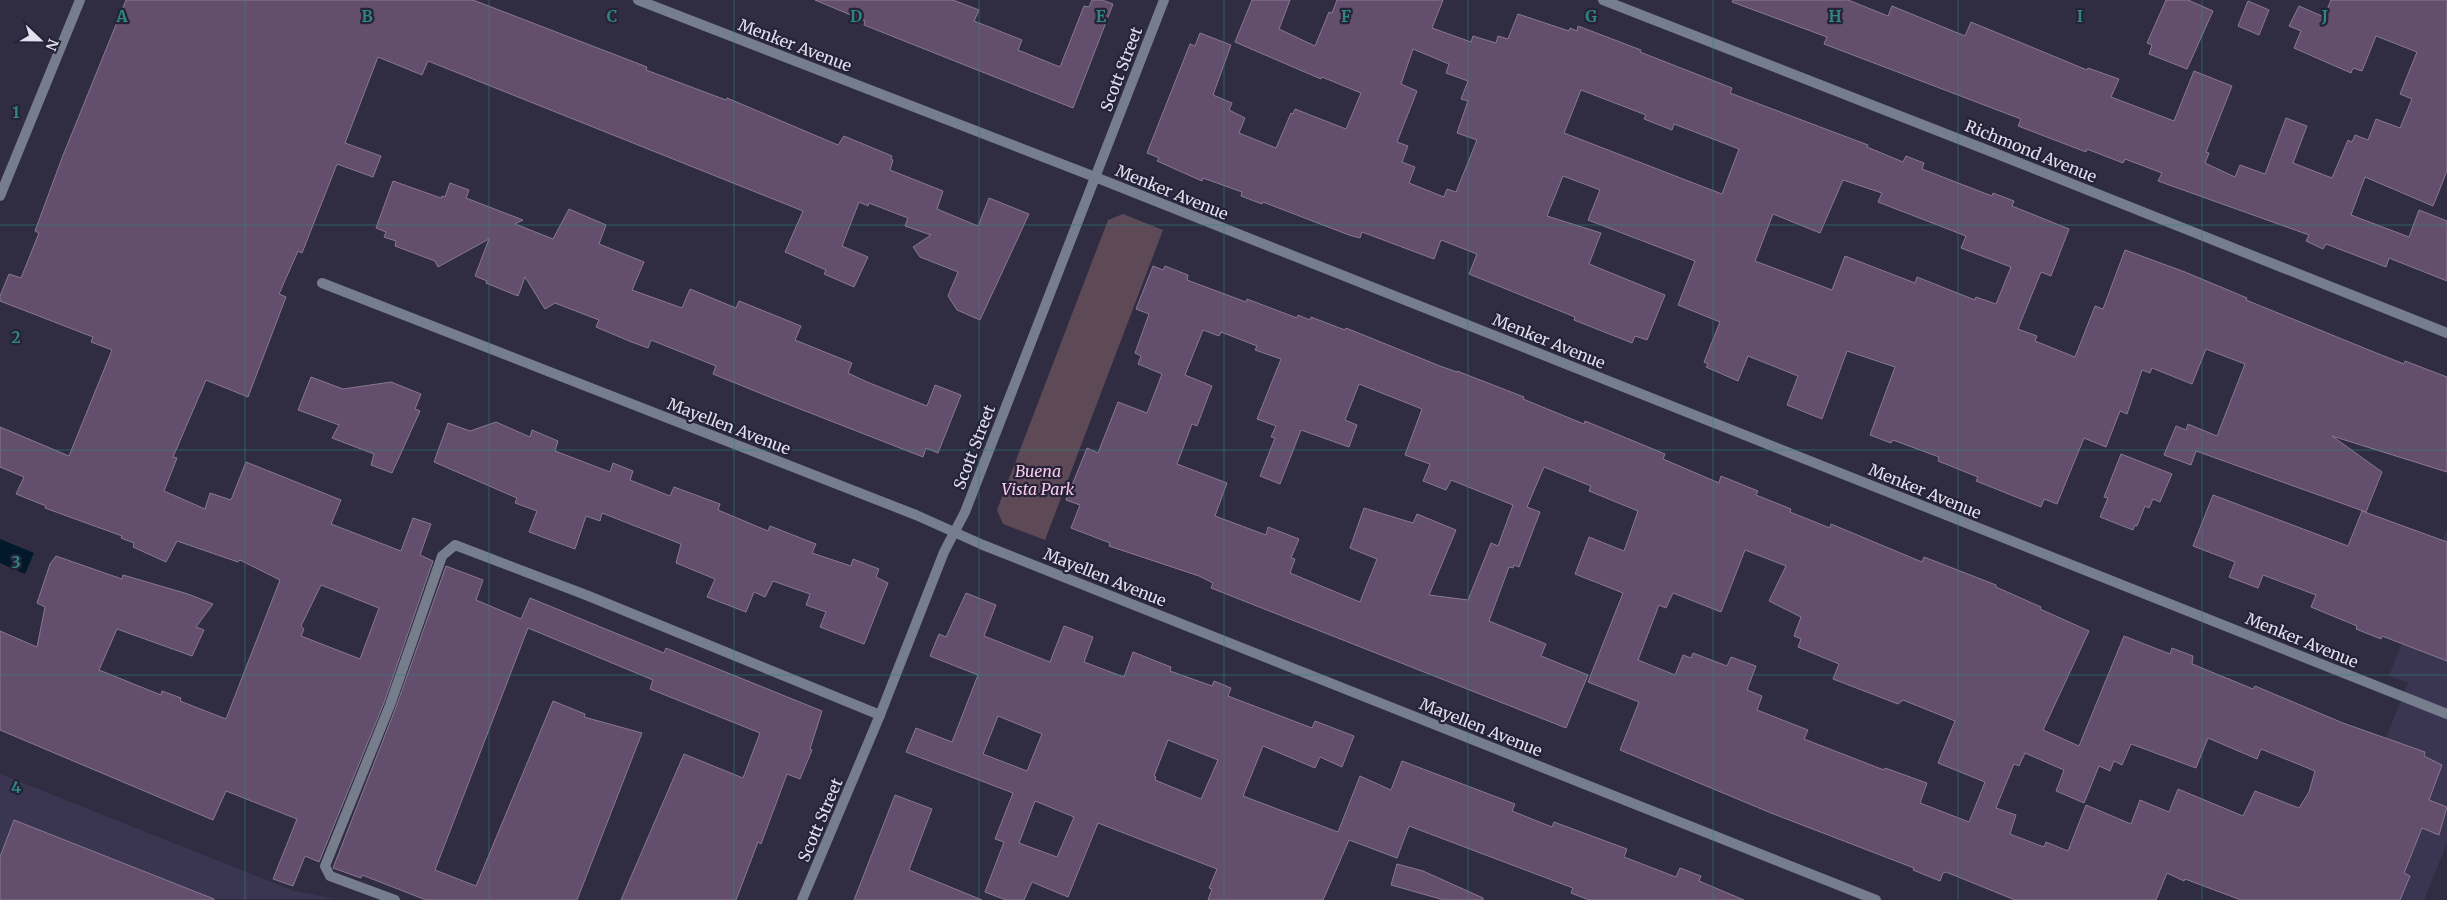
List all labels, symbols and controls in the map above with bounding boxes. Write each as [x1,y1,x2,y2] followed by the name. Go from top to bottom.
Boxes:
[115,6,128,26] text: A
[361,6,373,26] text: B
[607,6,617,26] text: C
[850,6,862,26] text: D
[1096,6,1107,26] text: E
[1341,6,1351,26] text: F
[1585,6,1597,26] text: G
[1828,6,1842,26] text: H
[2077,6,2083,26] text: I
[2321,6,2328,26] text: J
[735,14,855,76] street label: Menker Avenue
[15,15,65,65] north arrow
[1096,23,1147,114] street label: Scott Street
[42,36,62,53] text: N
[12,102,20,122] text: 1
[1962,116,2100,186] street label: Richmond Avenue
[1113,160,1231,224] street label: Menker Avenue
[1490,309,1608,373] street label: Menker Avenue
[11,327,21,347] text: 2
[665,393,793,459] street label: Mayellen Avenue
[949,401,1000,492] street label: Scott Street
[1866,459,1984,523] street label: Menker Avenue
[1002,461,1075,499] park label: Buena Vista Park
[1041,543,1169,611] street label: Mayellen Avenue
[11,552,21,572] text: 3
[2243,608,2361,672] street label: Menker Avenue
[1417,693,1545,761] street label: Mayellen Avenue
[793,774,847,865] street label: Scott Street
[11,777,21,797] text: 4

